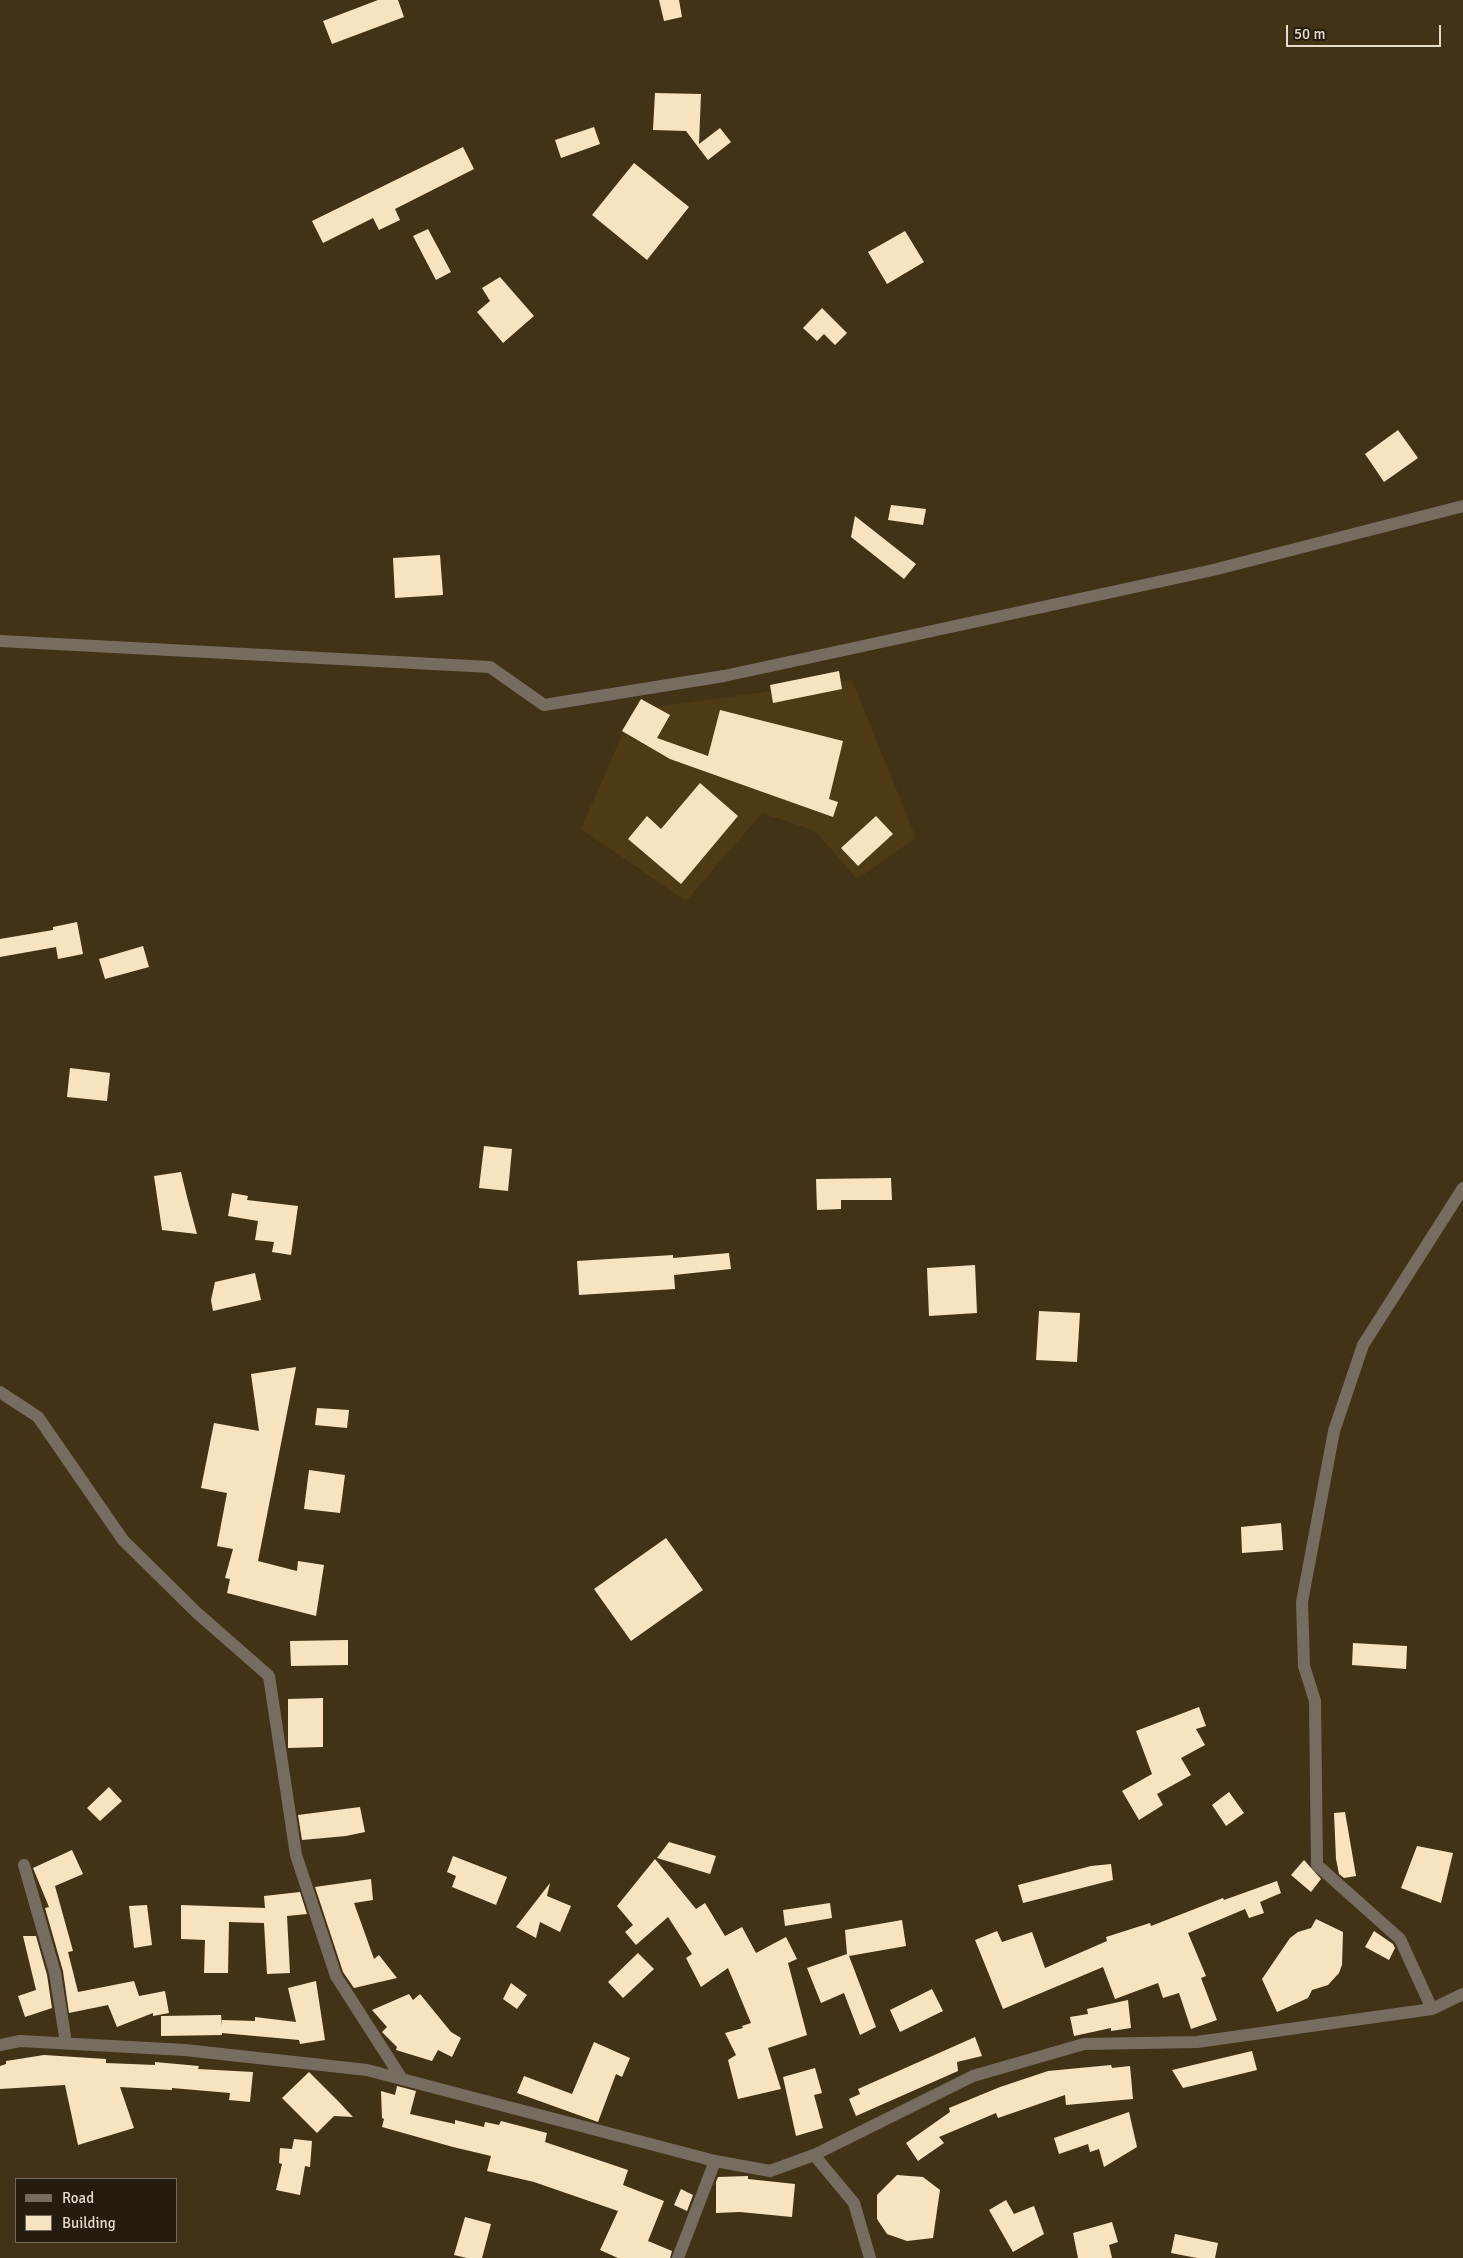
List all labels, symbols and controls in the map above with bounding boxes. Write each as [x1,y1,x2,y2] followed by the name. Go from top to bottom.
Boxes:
[1288,15,1443,47] scale bar
[1294,25,1325,43] text: 50 m
[15,2178,178,2243] legend
[62,2189,94,2207] text: Road
[62,2214,116,2232] text: Building

